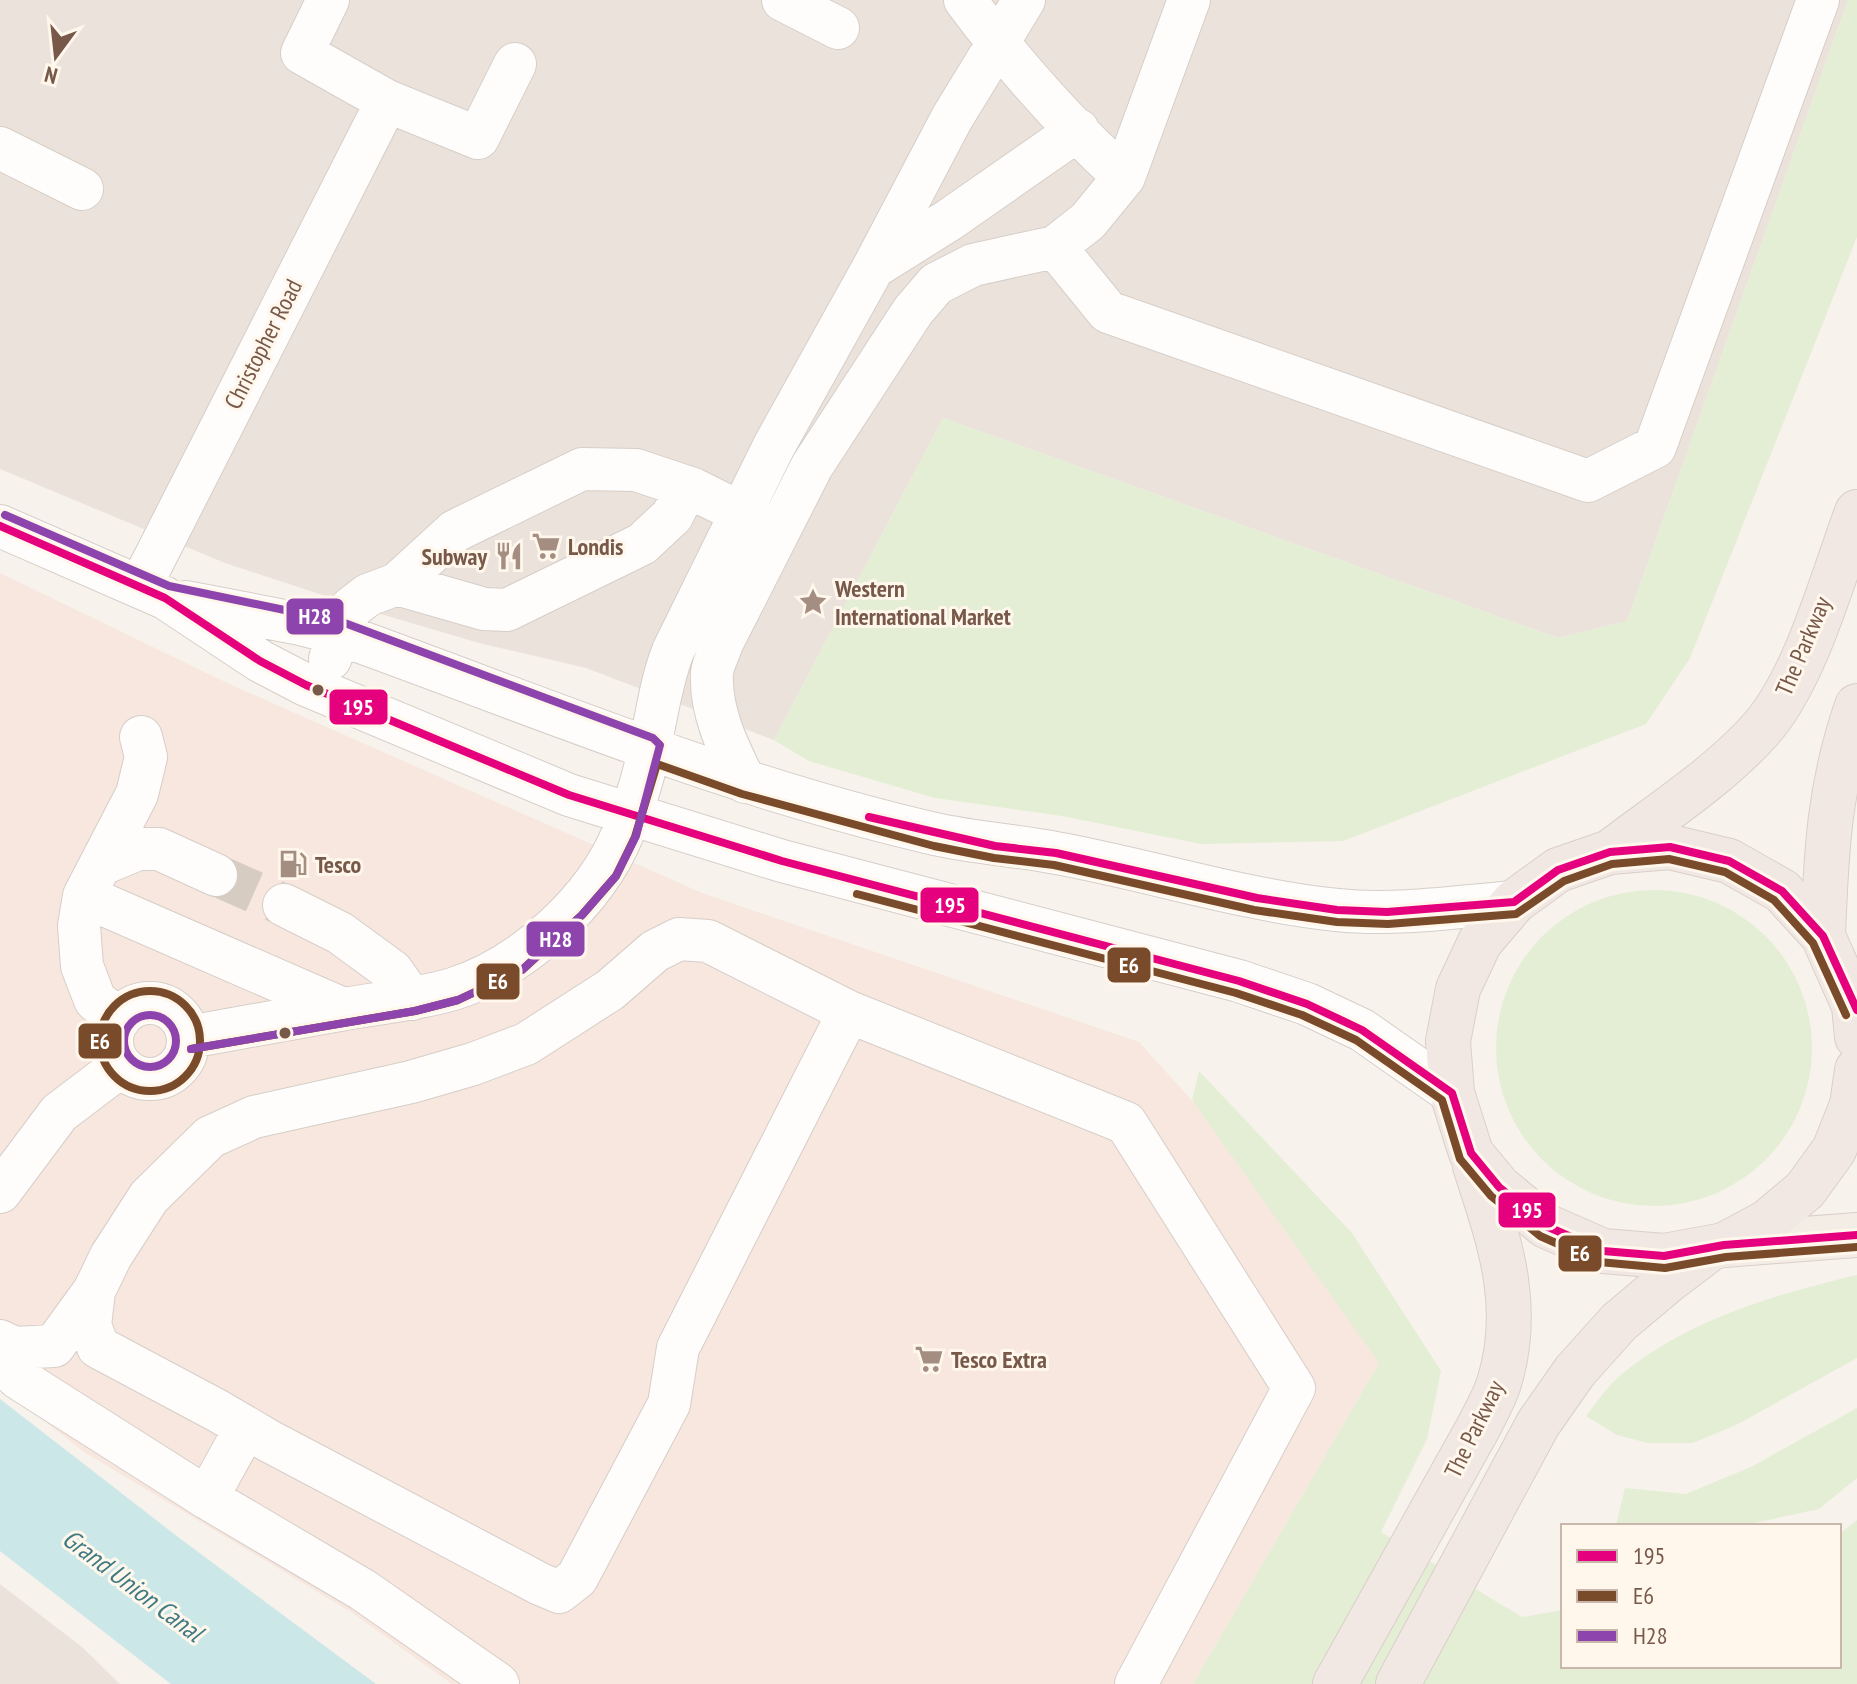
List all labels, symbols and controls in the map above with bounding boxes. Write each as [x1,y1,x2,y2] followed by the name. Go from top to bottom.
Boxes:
[16,16,96,96] north arrow
[41,60,60,90] text: N
[217,274,309,414] street label: Christopher Road
[531,531,561,561] supermarket icon: Londis
[568,531,624,562] place label: Londis
[421,541,487,572] place label: Subway
[494,541,524,571] restaurant icon: Subway
[834,573,1011,632] place label: Western International Market
[798,587,828,617] place icon: Western International Market
[1768,592,1838,700] street label: The Parkway
[285,597,345,636] line badge: H28
[299,602,331,630] text: H28
[310,682,326,698] unlabelled marker
[328,688,389,726] line badge: 195
[342,693,374,721] text: 195
[278,849,308,879] fuel station icon: Tesco
[315,849,362,880] place label: Tesco
[919,886,980,924] line badge: 195
[934,891,966,919] text: 195
[525,920,586,958] line badge: H28
[540,925,572,953] text: H28
[1106,946,1152,984] line badge: E6
[1119,951,1139,979] text: E6
[475,962,521,1001] line badge: E6
[488,967,508,995] text: E6
[77,1022,123,1060] line badge: E6
[277,1025,293,1041] unlabelled marker
[90,1027,110,1055] text: E6
[1497,1191,1557,1229] line badge: 195
[1511,1196,1543,1224] text: 195
[1557,1234,1603,1273] line badge: E6
[1570,1239,1590,1267] text: E6
[914,1344,944,1374] supermarket icon: Tesco Extra
[951,1344,1047,1375] place label: Tesco Extra
[1437,1375,1511,1483] street label: The Parkway
[56,1522,212,1650] water label: Grand Union Canal
[1561,1524,1841,1668] legend
[1633,1540,1665,1571] text: 195
[1633,1580,1654,1611] text: E6
[1633,1620,1667,1651] text: H28

